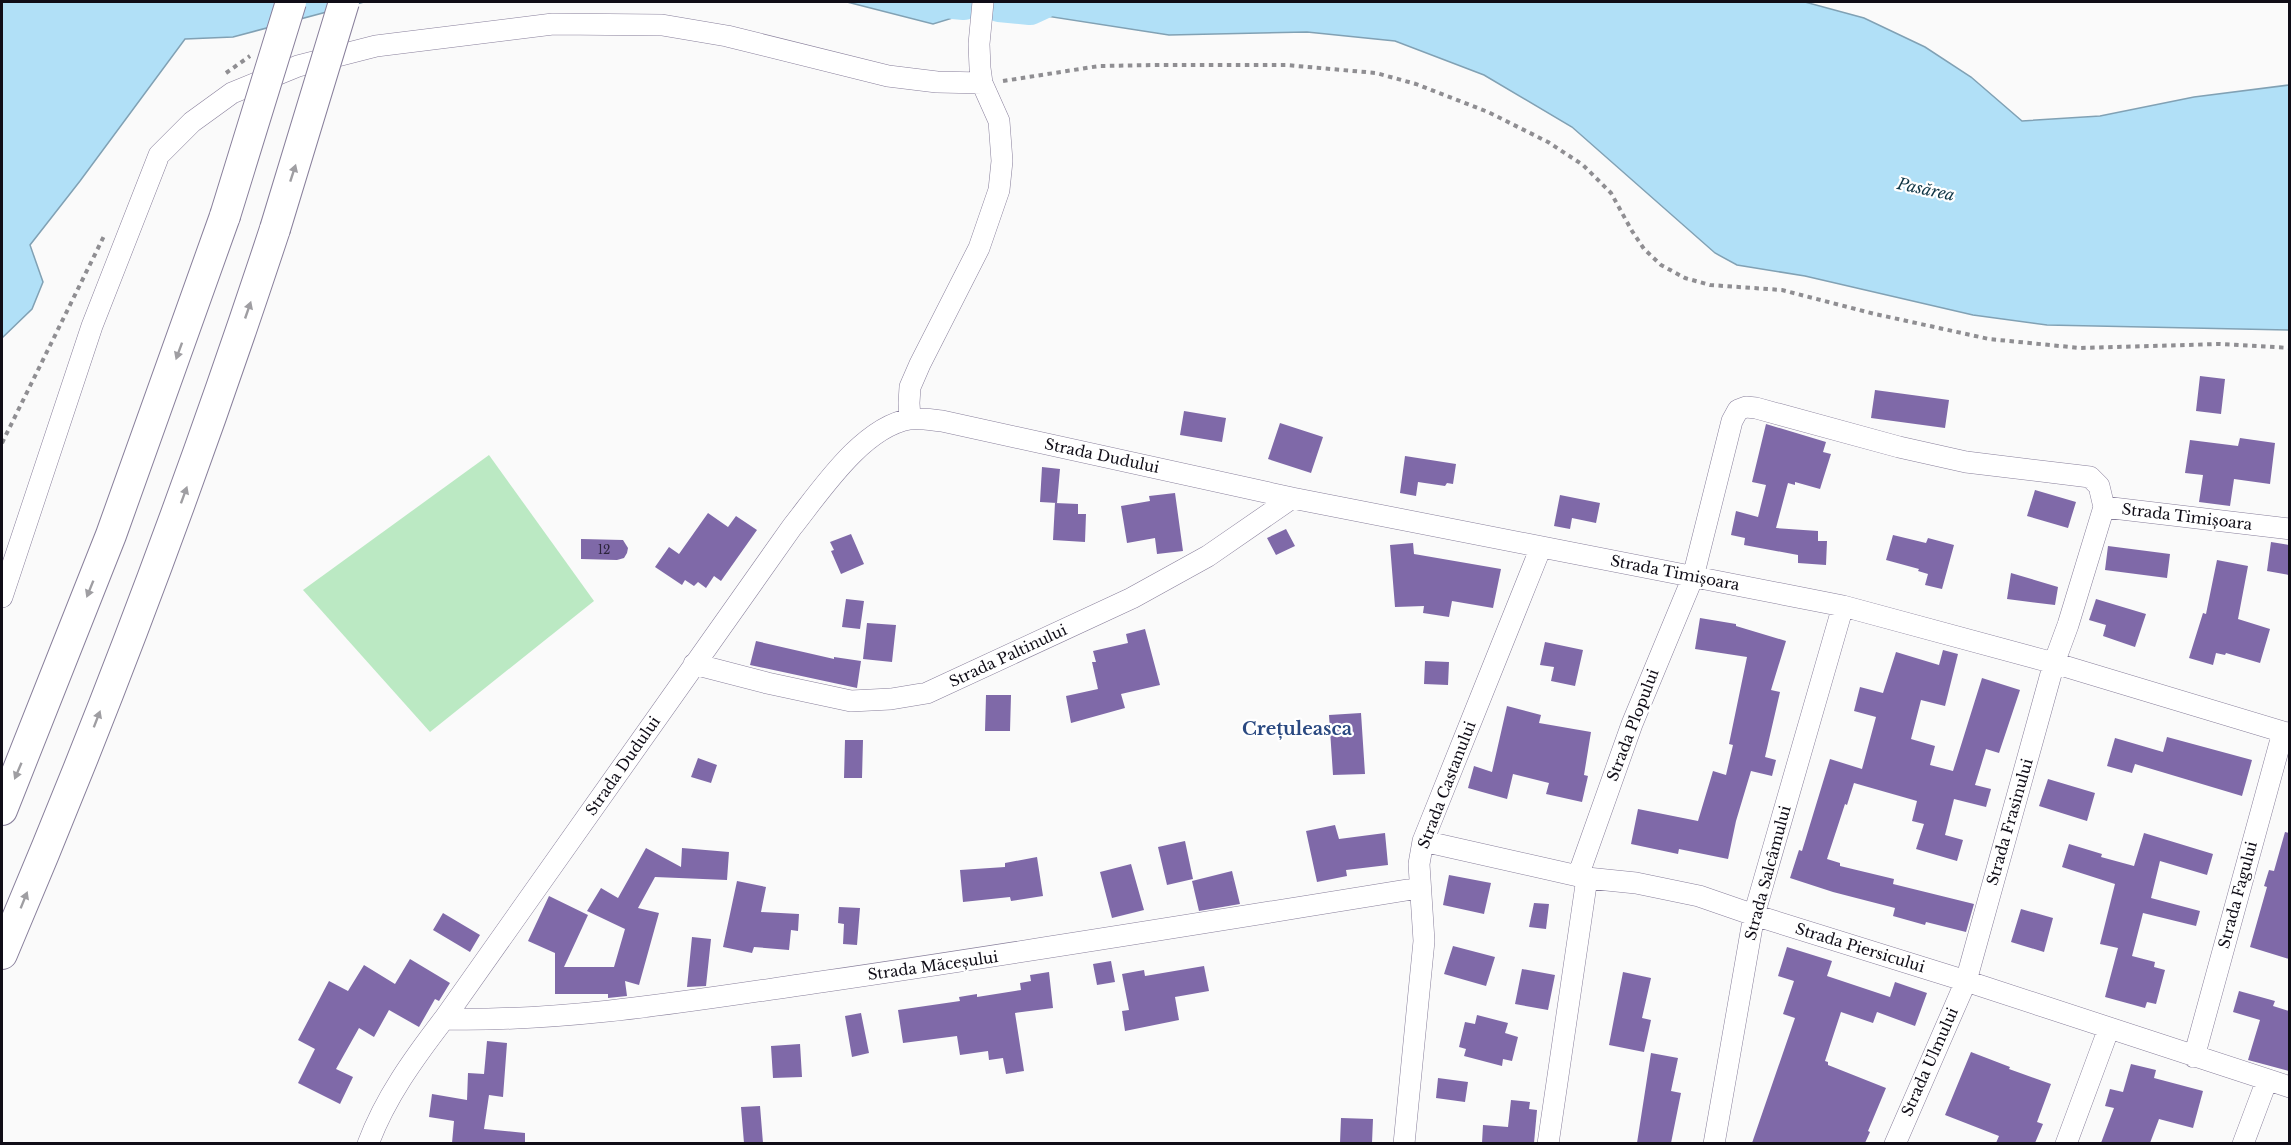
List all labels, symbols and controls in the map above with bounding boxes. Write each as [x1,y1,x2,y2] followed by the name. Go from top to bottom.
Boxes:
[288,164,298,182] one-way arrow
[1894,173,1957,205] water label: Pasărea
[244,301,254,319] one-way arrow
[173,342,183,360] one-way arrow
[1043,434,1161,477] street label: Strada Dudului
[179,485,189,503] one-way arrow
[2121,499,2254,534] street label: Strada Timișoara
[598,542,610,557] house number: 12
[1609,551,1742,594] street label: Strada Timișoara
[85,581,95,599] one-way arrow
[946,620,1070,691] street label: Strada Paltinului
[1602,666,1663,784] street label: Strada Plopului
[92,710,102,728] one-way arrow
[581,712,664,819] street label: Strada Dudului
[1242,718,1353,740] district label: Crețuleasca
[1413,718,1480,851] street label: Strada Castanului
[1982,756,2037,887] street label: Strada Frasinului
[13,762,23,780] one-way arrow
[1740,803,1795,942] street label: Strada Salcâmului
[2214,839,2261,951] street label: Strada Fagului
[20,891,29,909] one-way arrow
[1793,919,1927,976] street label: Strada Piersicului
[866,947,999,984] street label: Strada Măceșului
[1897,1004,1962,1119] street label: Strada Ulmului

